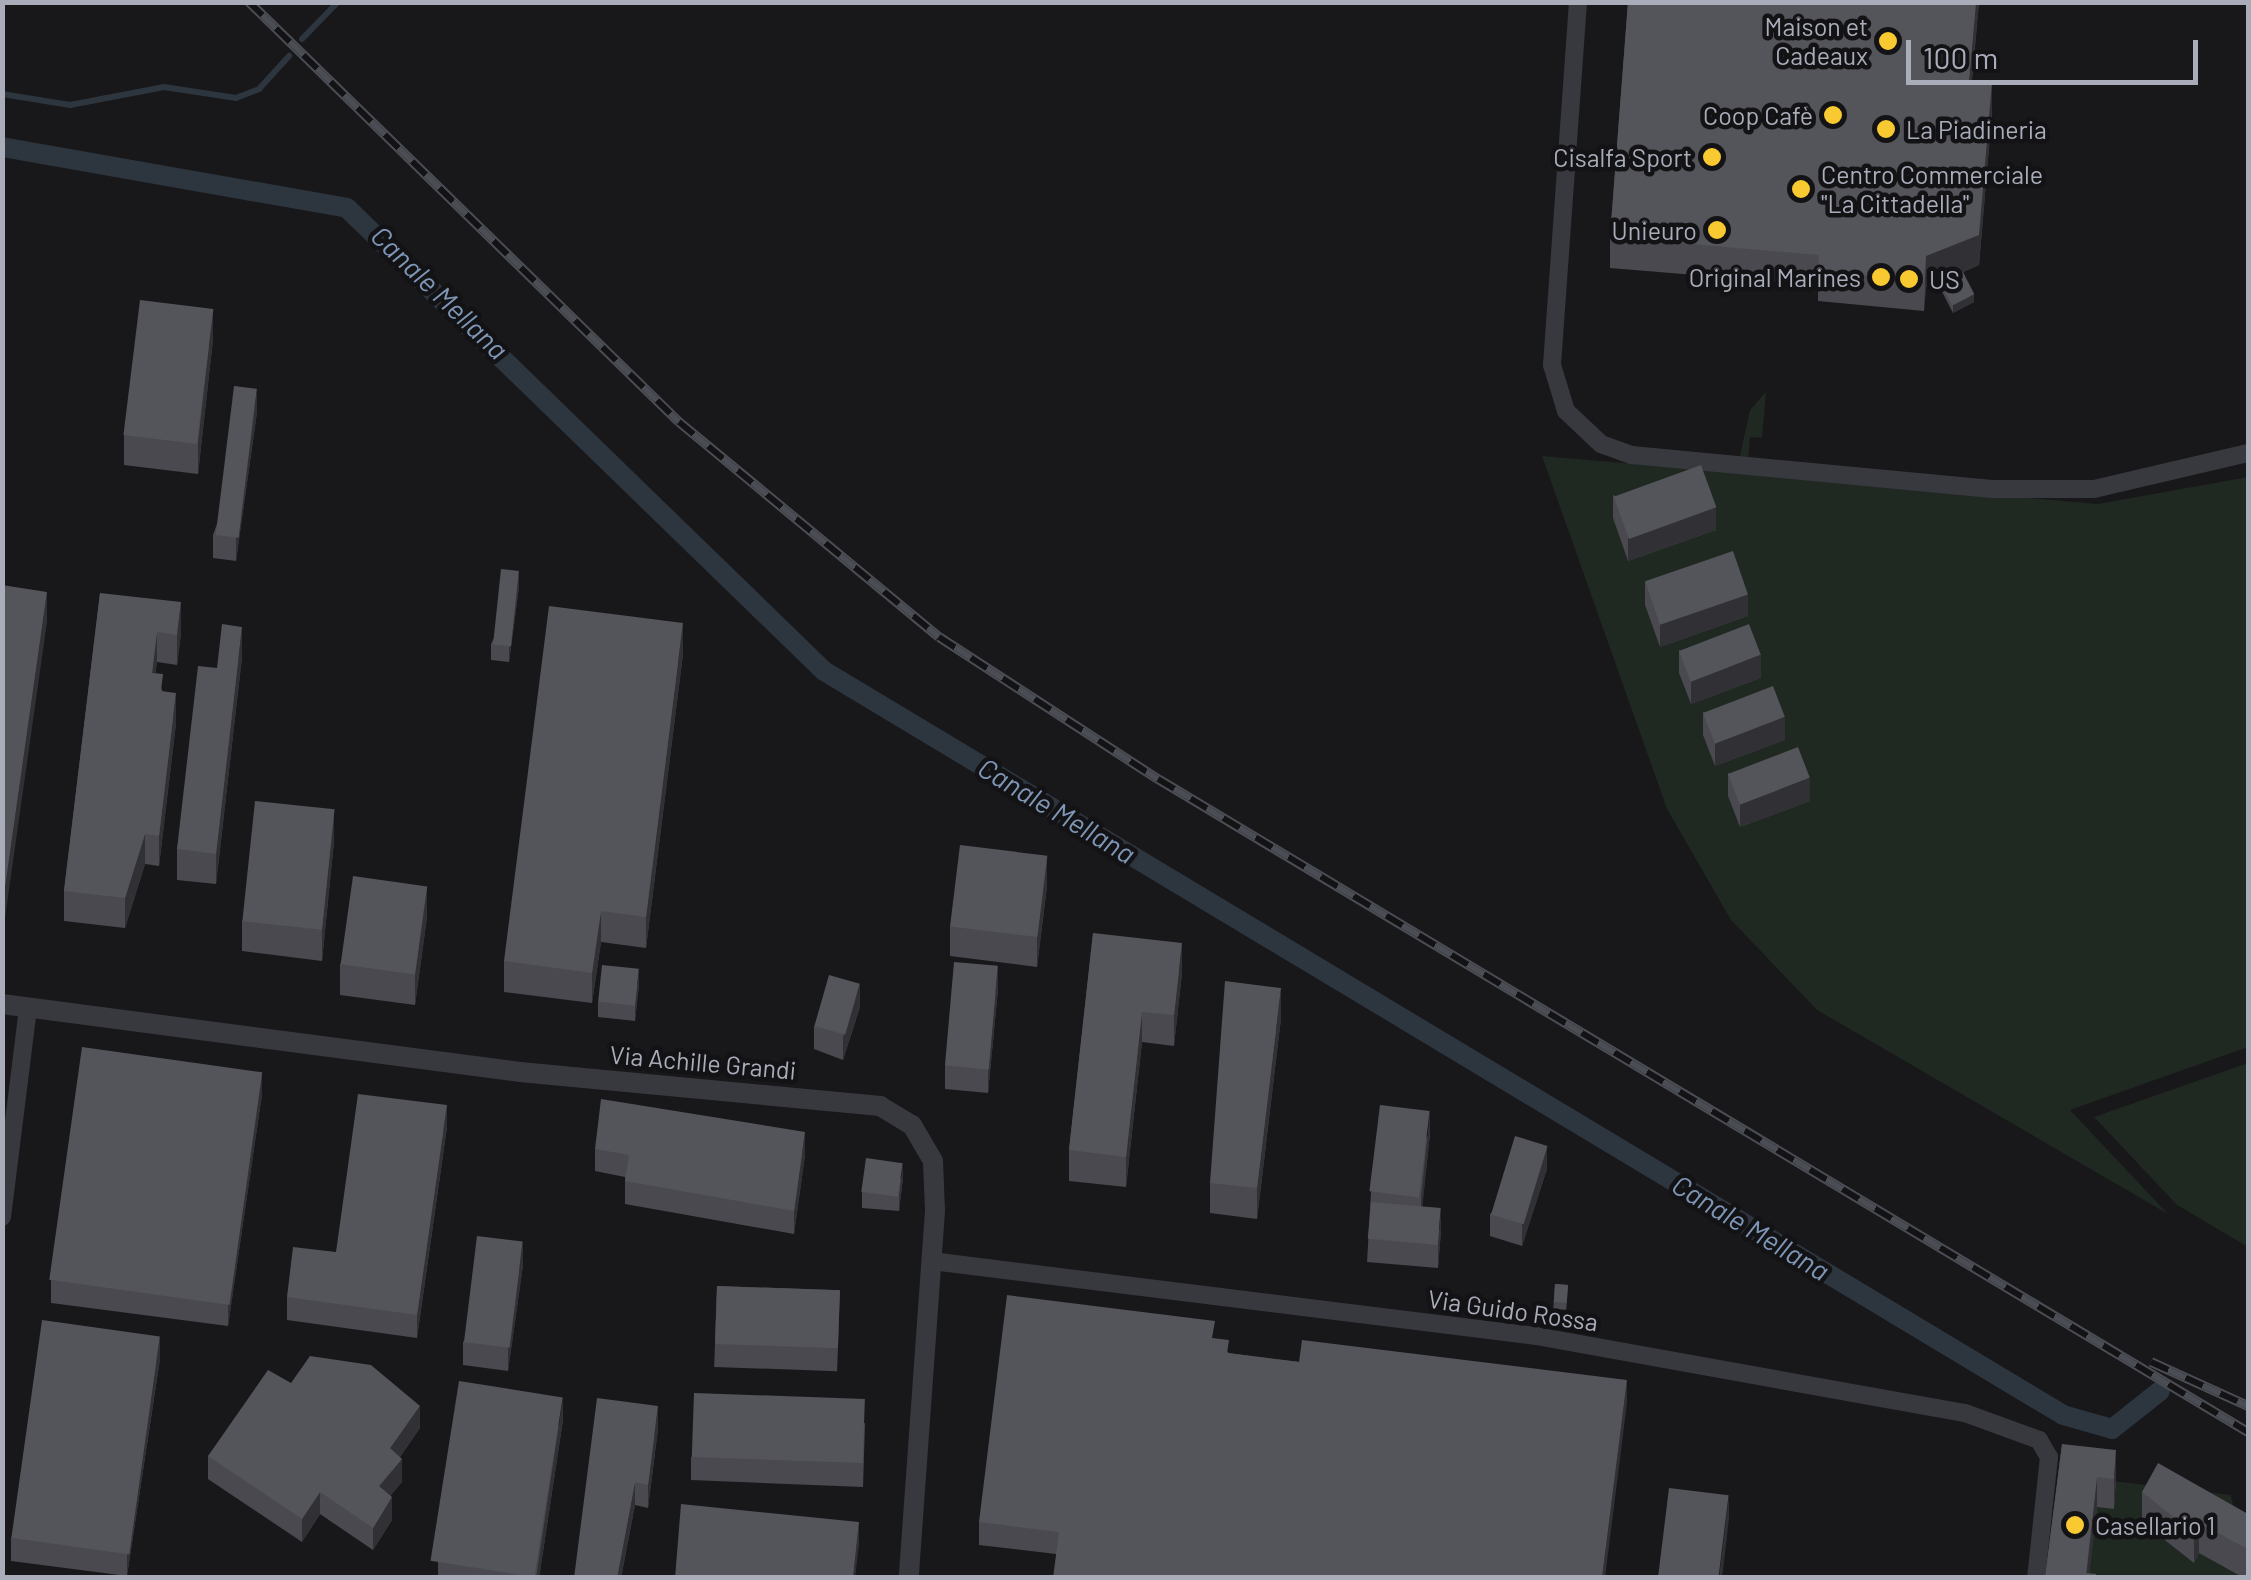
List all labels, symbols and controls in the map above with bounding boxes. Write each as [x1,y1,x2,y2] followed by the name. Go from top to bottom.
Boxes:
[1765,12,1868,71] place label: Maison et Cadeaux
[1911,20,2204,82] scale bar
[1877,30,1899,52] marker: Maison et Cadeaux
[1923,39,1998,75] text: 100 m
[1703,100,1813,130] place label: Coop Cafè
[1822,104,1844,126] marker: Coop Cafè
[1906,114,2047,144] place label: La Piadineria
[1875,118,1897,140] marker: La Piadineria
[1553,142,1692,172] place label: Cisalfa Sport
[1701,146,1723,168] marker: Cisalfa Sport
[1821,160,2043,219] place label: Centro Commerciale "La Cittadella"
[1790,178,1812,200] marker: Centro Commerciale "La Cittadella"
[1612,215,1697,245] place label: Unieuro
[365,218,515,366] water label: Canale Mellana
[1706,219,1728,241] marker: Unieuro
[1689,262,1861,292] place label: Original Marines
[1929,264,1960,294] place label: US
[1870,266,1892,288] marker: Original Marines
[1898,268,1920,290] marker: US
[972,750,1142,870] water label: Canale Mellana
[609,1039,797,1085] street label: Via Achille Grandi
[1666,1167,1836,1287] water label: Canale Mellana
[1426,1283,1600,1337] street label: Via Guido Rossa
[2095,1510,2215,1540] place label: Casellario 1
[2064,1514,2086,1536] marker: Casellario 1

